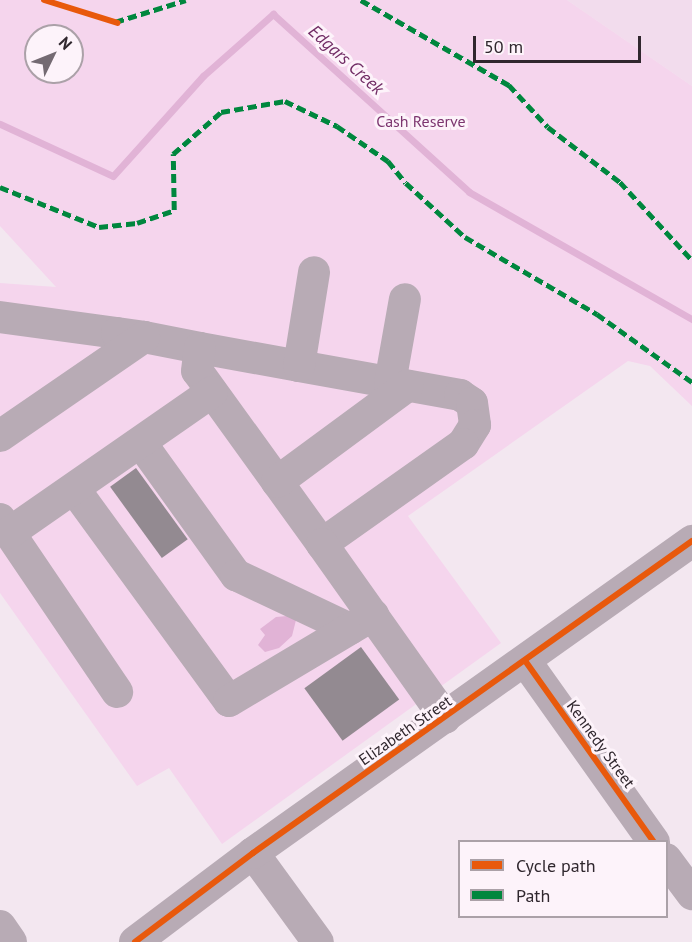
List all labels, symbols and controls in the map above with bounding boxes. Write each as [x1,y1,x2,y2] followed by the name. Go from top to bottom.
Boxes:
[304,21,388,99] water label: Edgars Creek
[24,24,84,84] north arrow
[476,24,644,62] scale bar
[55,32,77,54] text: N
[484,35,523,58] text: 50 m
[376,111,466,131] park label: Cash Reserve
[355,691,455,769] street label: Elizabeth Street
[563,696,639,792] street label: Kennedy Street
[458,840,668,918] legend
[516,854,596,877] text: Cycle path
[516,884,550,907] text: Path

